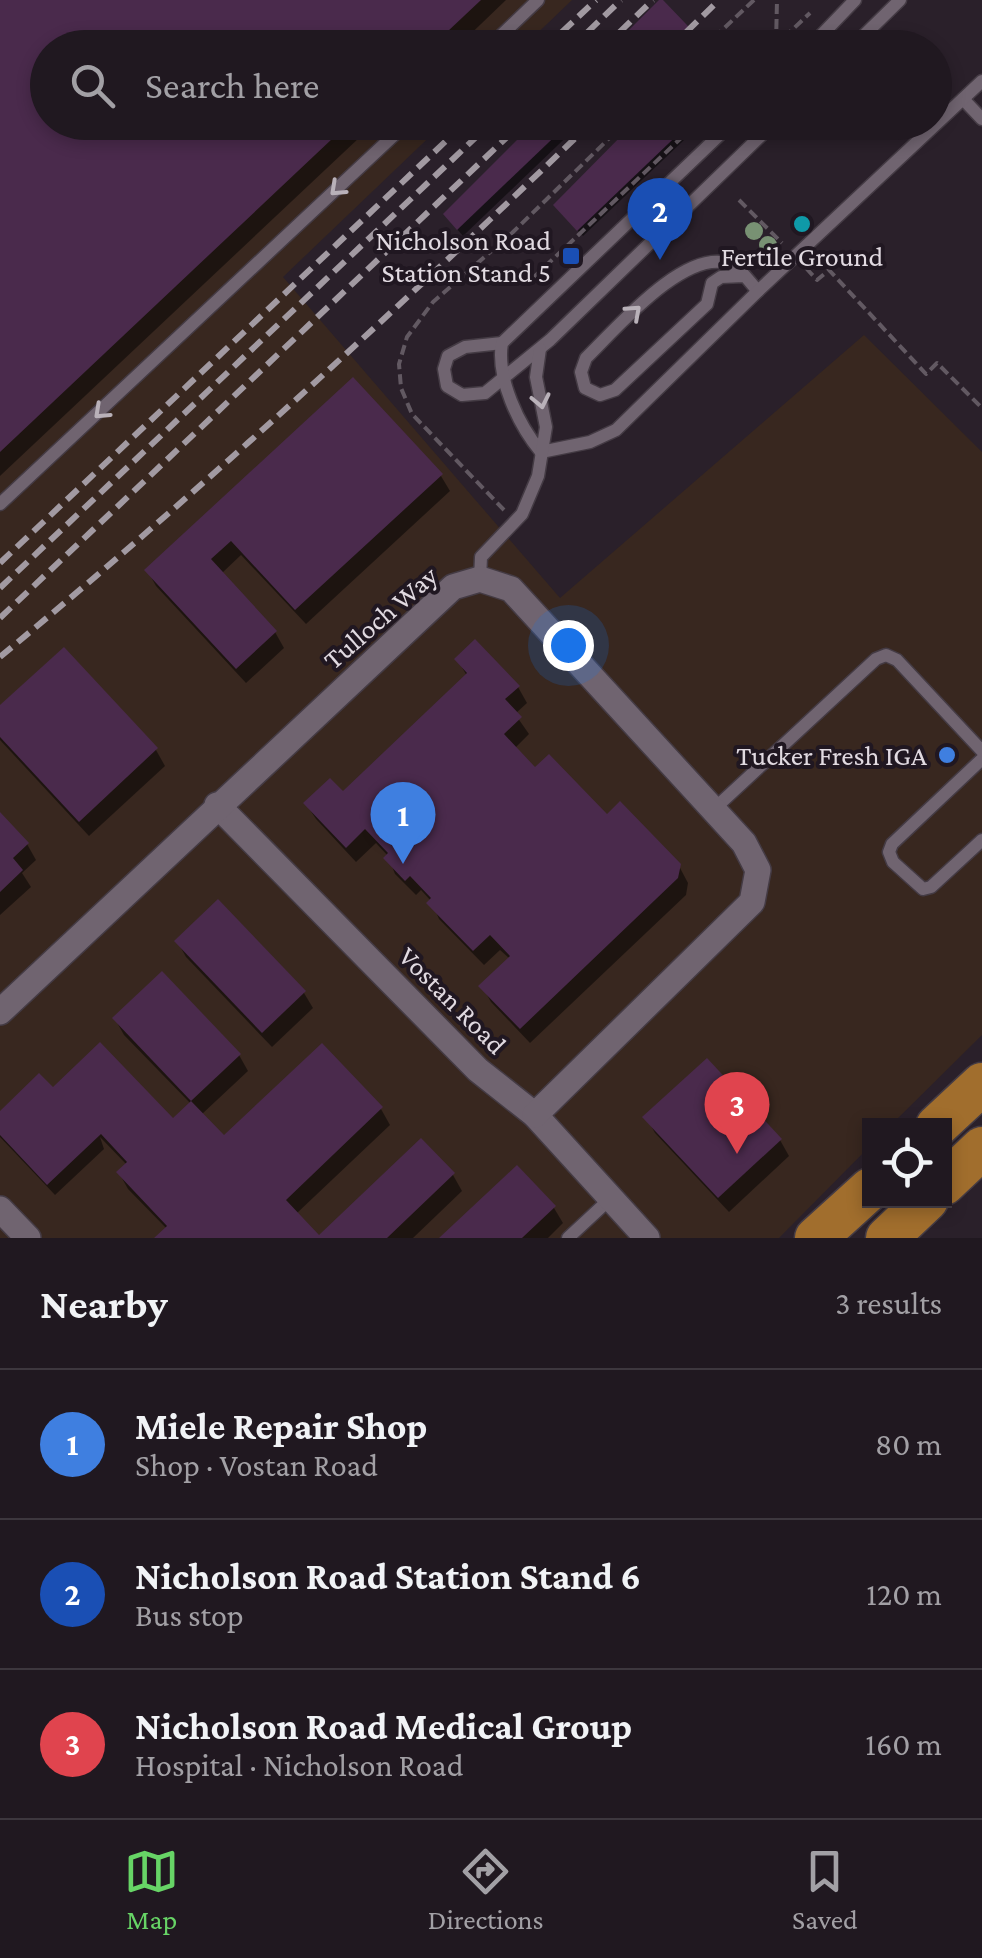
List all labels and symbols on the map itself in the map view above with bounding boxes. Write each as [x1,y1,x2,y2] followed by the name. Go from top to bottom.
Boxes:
[330,177,349,195] one-way arrow
[628,178,692,260] pin: 2
[791,213,813,235] marker: Fertile Ground
[376,225,551,288] place label: Nicholson Road Station Stand 5
[721,241,884,272] place label: Fertile Ground
[560,245,582,267] marker: Nicholson Road Station Stand 5
[623,306,641,324] one-way arrow
[530,392,551,409] one-way arrow
[94,400,112,418] one-way arrow
[317,559,444,675] street label: Tulloch Way
[543,620,594,671] your location
[736,740,927,771] place label: Tucker Fresh IGA
[936,744,958,766] marker: Tucker Fresh IGA
[370,782,436,864] pin: 1
[393,940,513,1061] street label: Vostan Road
[704,1072,770,1154] pin: 3

